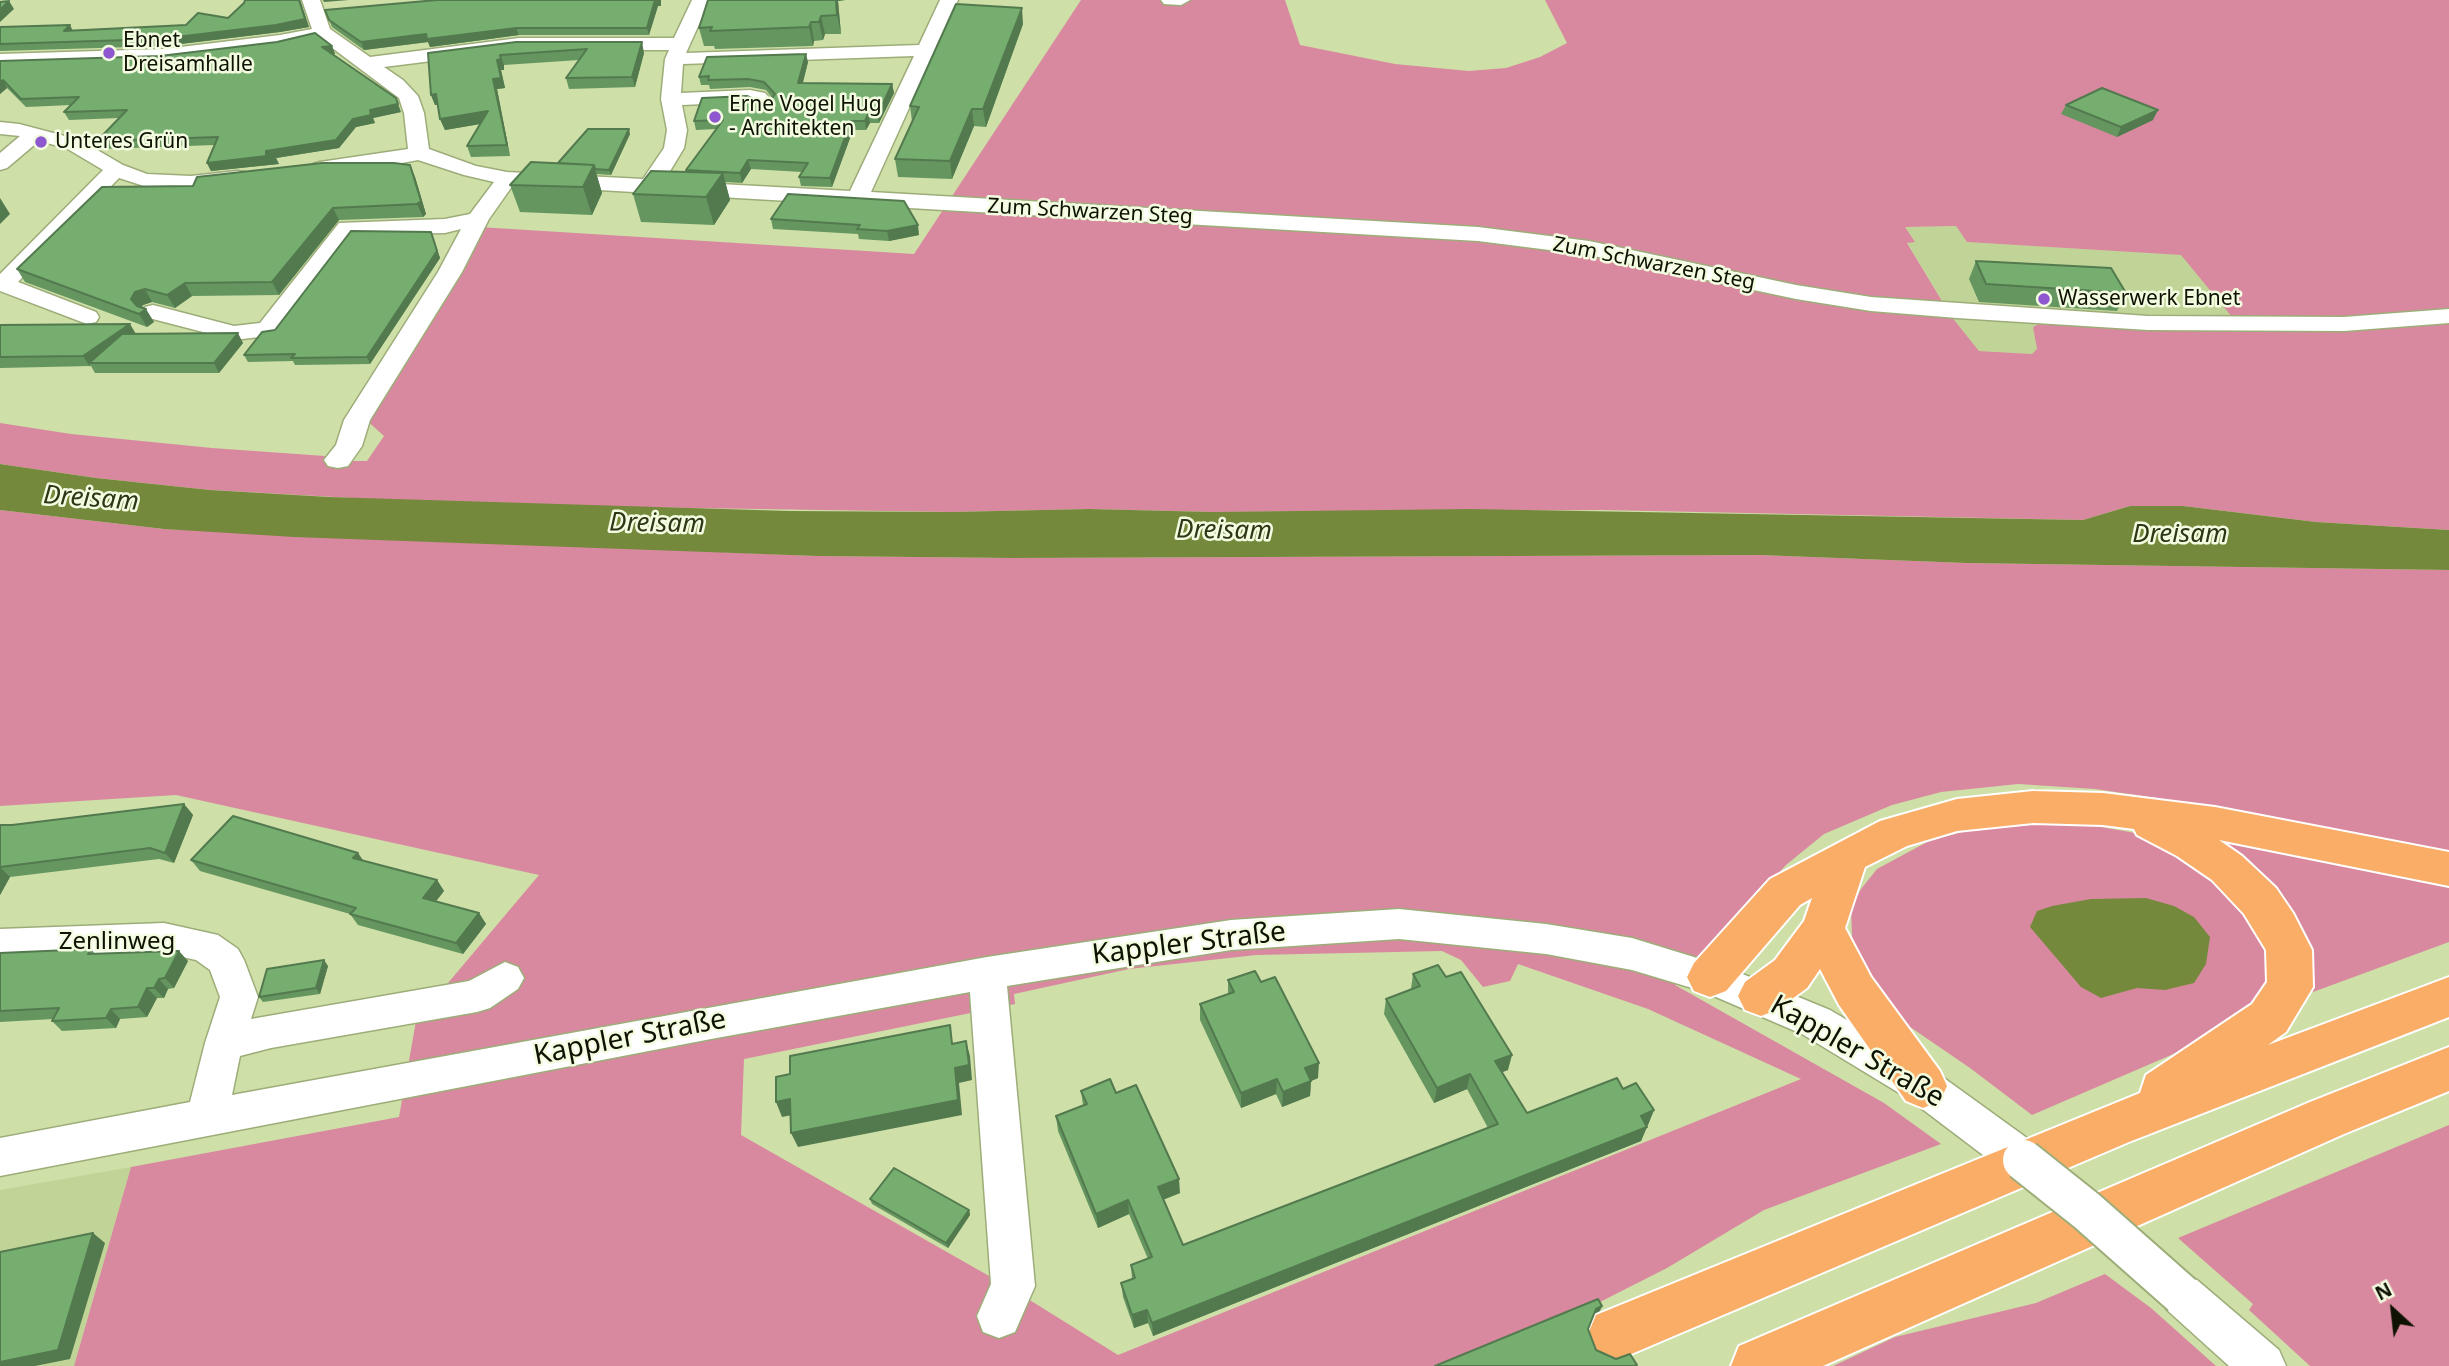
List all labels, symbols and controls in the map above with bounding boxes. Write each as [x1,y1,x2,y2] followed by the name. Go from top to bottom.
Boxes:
[123,28,253,78] place label: Ebnet Dreisamhalle
[101,45,117,61] marker: Ebnet Dreisamhalle
[729,92,882,142] place label: Erne Vogel Hug - Architekten
[707,109,723,125] marker: Erne Vogel Hug - Architekten
[55,129,188,155] place label: Unteres Grün
[33,134,49,150] marker: Unteres Grün
[987,194,1193,230] street label: Zum Schwarzen Steg
[1551,232,1757,296] street label: Zum Schwarzen Steg
[2058,286,2240,312] place label: Wasserwerk Ebnet
[2036,291,2052,307] marker: Wasserwerk Ebnet
[42,480,140,518] water label: Dreisam
[609,508,705,540] water label: Dreisam
[1176,515,1272,547] water label: Dreisam
[2132,519,2228,551] water label: Dreisam
[1090,915,1288,973] street label: Kappler Straße
[59,928,175,956] street label: Zenlinweg
[1764,989,1950,1115] street label: Kappler Straße
[531,1003,729,1073] street label: Kappler Straße
[2358,1275,2428,1345] north arrow
[2371,1276,2396,1306] text: N

